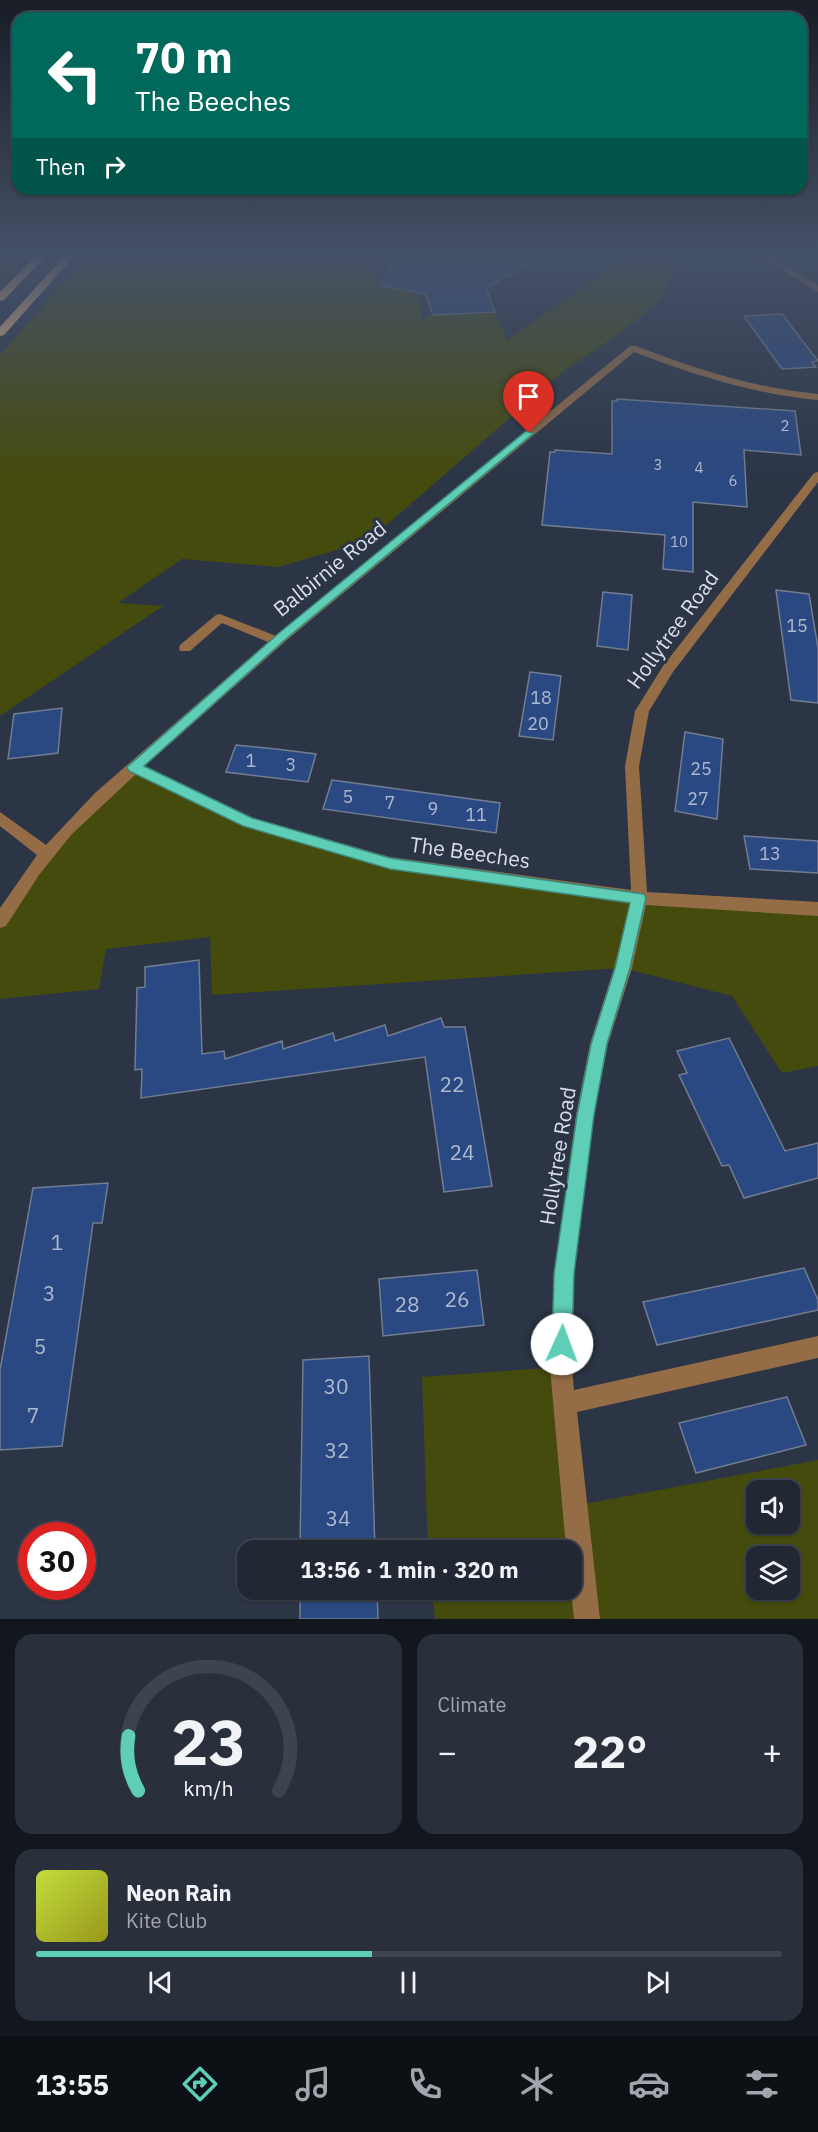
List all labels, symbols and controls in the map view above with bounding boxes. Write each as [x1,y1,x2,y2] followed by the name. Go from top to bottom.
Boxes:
[135,30,233,85] text: 70 m
[36,36,114,114] icon: left
[135,83,291,118] text: The Beeches
[98,150,131,183] icon: right
[36,152,86,181] text: Then
[503,371,554,433] pin
[512,380,545,413] icon: arrive
[780,416,790,435] house number: 2
[653,455,663,474] house number: 3
[694,458,704,477] house number: 4
[728,471,738,490] house number: 6
[267,514,392,622] street label: Balbirnie Road
[670,532,688,551] house number: 10
[620,565,725,694] street label: Hollytree Road
[786,614,808,637] house number: 15
[530,686,552,709] house number: 18
[527,712,549,735] house number: 20
[246,749,256,772] house number: 1
[286,753,296,776] house number: 3
[690,757,712,780] house number: 25
[343,785,353,808] house number: 5
[687,787,709,810] house number: 27
[385,791,395,814] house number: 7
[428,797,438,820] house number: 9
[465,803,487,826] house number: 11
[408,830,532,874] street label: The Beeches
[759,842,781,865] house number: 13
[439,1070,465,1098] house number: 22
[532,1085,582,1227] street label: Hollytree Road
[449,1138,475,1166] house number: 24
[51,1228,63,1256] house number: 1
[43,1279,55,1307] house number: 3
[444,1285,470,1313] house number: 26
[394,1290,420,1318] house number: 28
[530,1312,594,1376] position arrow
[34,1332,46,1360] house number: 5
[323,1372,349,1400] house number: 30
[27,1401,39,1429] house number: 7
[324,1436,350,1464] house number: 32
[746,1480,800,1600] map controls
[746,1480,800,1534] button: sound
[325,1504,351,1532] house number: 34
[18,1522,96,1600] speed limit sign: 30
[746,1546,800,1600] button: layers
[300,1555,519,1584] text: 13:56 · 1 min · 320 m
[438,1691,506,1718] text: Climate
[171,1701,246,1782] text: 23
[572,1722,647,1780] text: 22°
[438,1730,457,1773] text: −
[762,1730,782,1773] text: +
[183,1774,233,1802] text: km/h
[126,1878,232,1907] text: Neon Rain
[126,1907,207,1934] text: Kite Club
[144,1966,177,1999] icon: previous
[392,1966,425,1999] icon: pause
[641,1966,674,1999] icon: next
[179,2063,221,2105] icon: directions
[292,2063,334,2105] icon: music
[404,2063,446,2105] icon: phone
[516,2063,558,2105] icon: climate
[628,2063,670,2105] icon: car
[741,2063,783,2105] icon: filters
[35,2067,109,2102] text: 13:55

